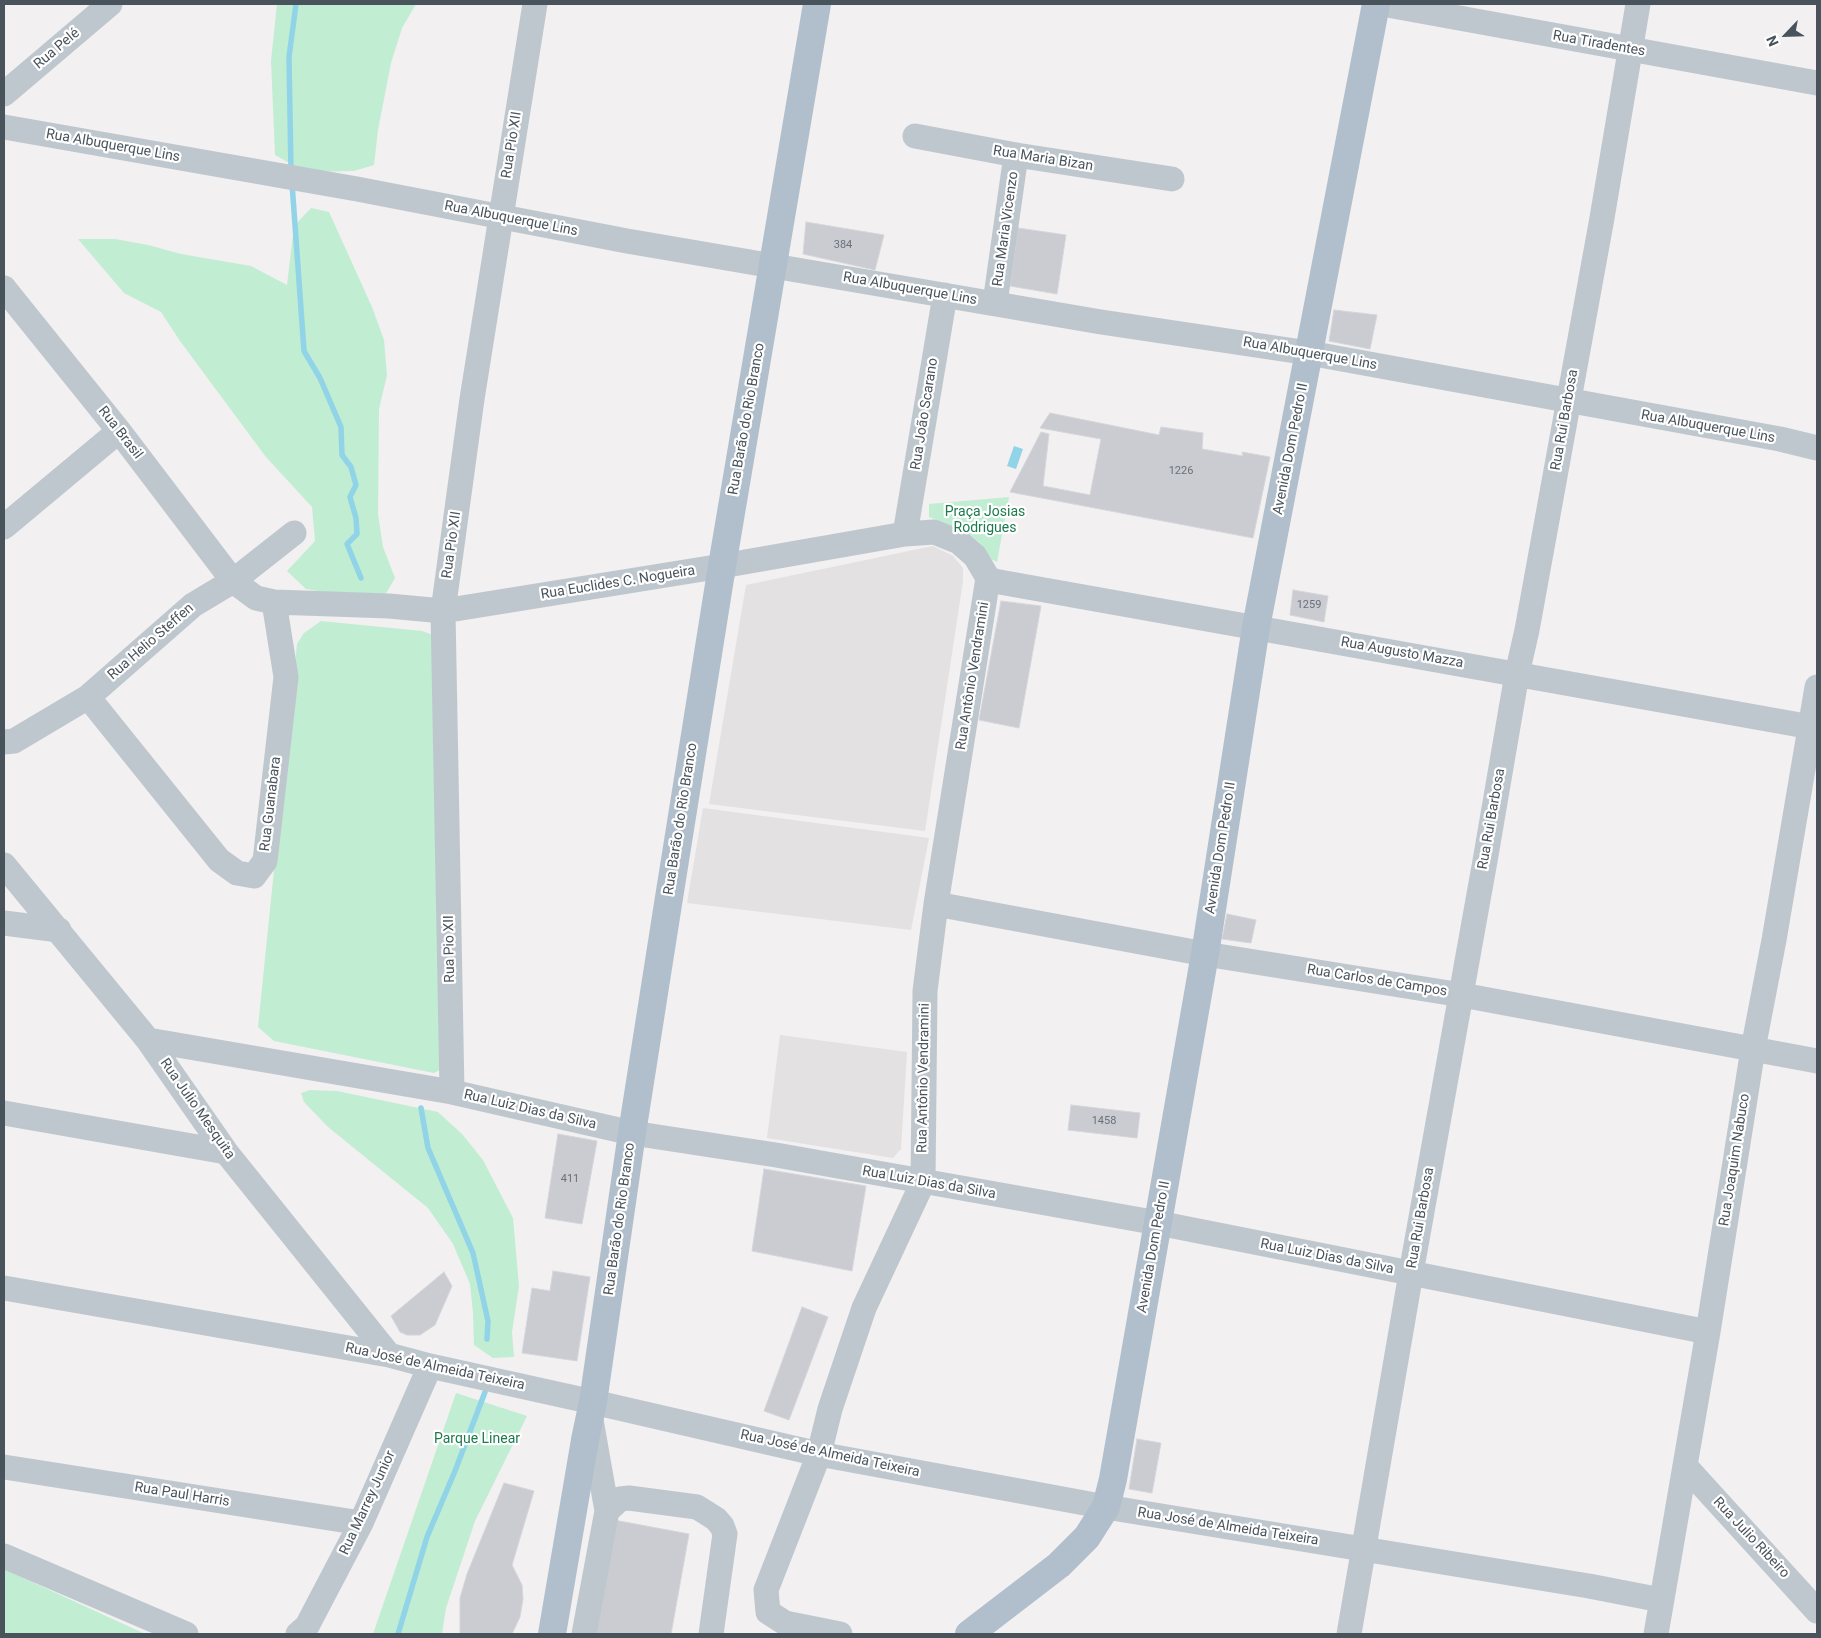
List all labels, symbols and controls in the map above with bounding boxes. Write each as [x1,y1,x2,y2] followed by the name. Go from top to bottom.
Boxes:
[1761,10,1811,60] north arrow
[31,25,83,73] street label: Rua Pelé
[1551,28,1647,60] street label: Rua Tiradentes
[1763,33,1782,49] text: N
[498,110,526,180] street label: Rua Pio XII
[45,126,181,166] street label: Rua Albuquerque Lins
[992,143,1094,175] street label: Rua Maria Bizan
[990,170,1022,288] street label: Rua Maria Vicenzo
[443,198,579,240] street label: Rua Albuquerque Lins
[834,238,852,252] house number: 384
[842,269,978,309] street label: Rua Albuquerque Lins
[1242,334,1378,374] street label: Rua Albuquerque Lins
[725,342,769,496] street label: Rua Barão do Rio Branco
[908,357,942,471] street label: Rua João Scarano
[1548,368,1582,472] street label: Rua Rui Barbosa
[1270,382,1312,516] street label: Avenida Dom Pedro II
[94,403,146,463] street label: Rua Brasil
[1640,407,1776,447] street label: Rua Albuquerque Lins
[1169,464,1193,478] house number: 1226
[945,504,1025,536] park label: Praça Josias Rodrigues
[439,510,465,580] street label: Rua Pio XII
[540,563,696,603] street label: Rua Euclides C. Nogueira
[1297,598,1321,612] house number: 1259
[105,600,197,684] street label: Rua Helio Steffen
[953,601,993,751] street label: Rua Antônio Vendramini
[1339,634,1465,672] street label: Rua Augusto Mazza
[661,742,701,896] street label: Rua Barão do Rio Branco
[257,756,285,852] street label: Rua Guanabara
[1475,767,1509,871] street label: Rua Rui Barbosa
[1202,781,1240,915] street label: Avenida Dom Pedro II
[441,915,459,983] street label: Rua Pio XII
[1306,962,1448,1000] street label: Rua Carlos de Campos
[914,1003,934,1153] street label: Rua Antônio Vendramini
[156,1055,238,1163] street label: Rua Julio Mesquita
[462,1087,598,1133] street label: Rua Luiz Dias da Silva
[1716,1092,1754,1228] street label: Rua Joaquim Nabuco
[1092,1114,1116,1128] house number: 1458
[601,1142,639,1296] street label: Rua Barão do Rio Branco
[861,1163,997,1203] street label: Rua Luiz Dias da Silva
[1404,1166,1438,1270] street label: Rua Rui Barbosa
[561,1172,579,1186] house number: 411
[1134,1180,1174,1314] street label: Avenida Dom Pedro II
[1259,1236,1395,1278] street label: Rua Luiz Dias da Silva
[344,1340,526,1394] street label: Rua José de Almeida Teixeira
[739,1427,921,1481] street label: Rua José de Almeida Teixeira
[434,1431,520,1447] park label: Parque Linear
[336,1448,400,1558] street label: Rua Marrey Junior
[133,1479,231,1511] street label: Rua Paul Harris
[1709,1494,1793,1582] street label: Rua Julio Ribeiro
[1136,1504,1320,1550] street label: Rua José de Almeida Teixeira

